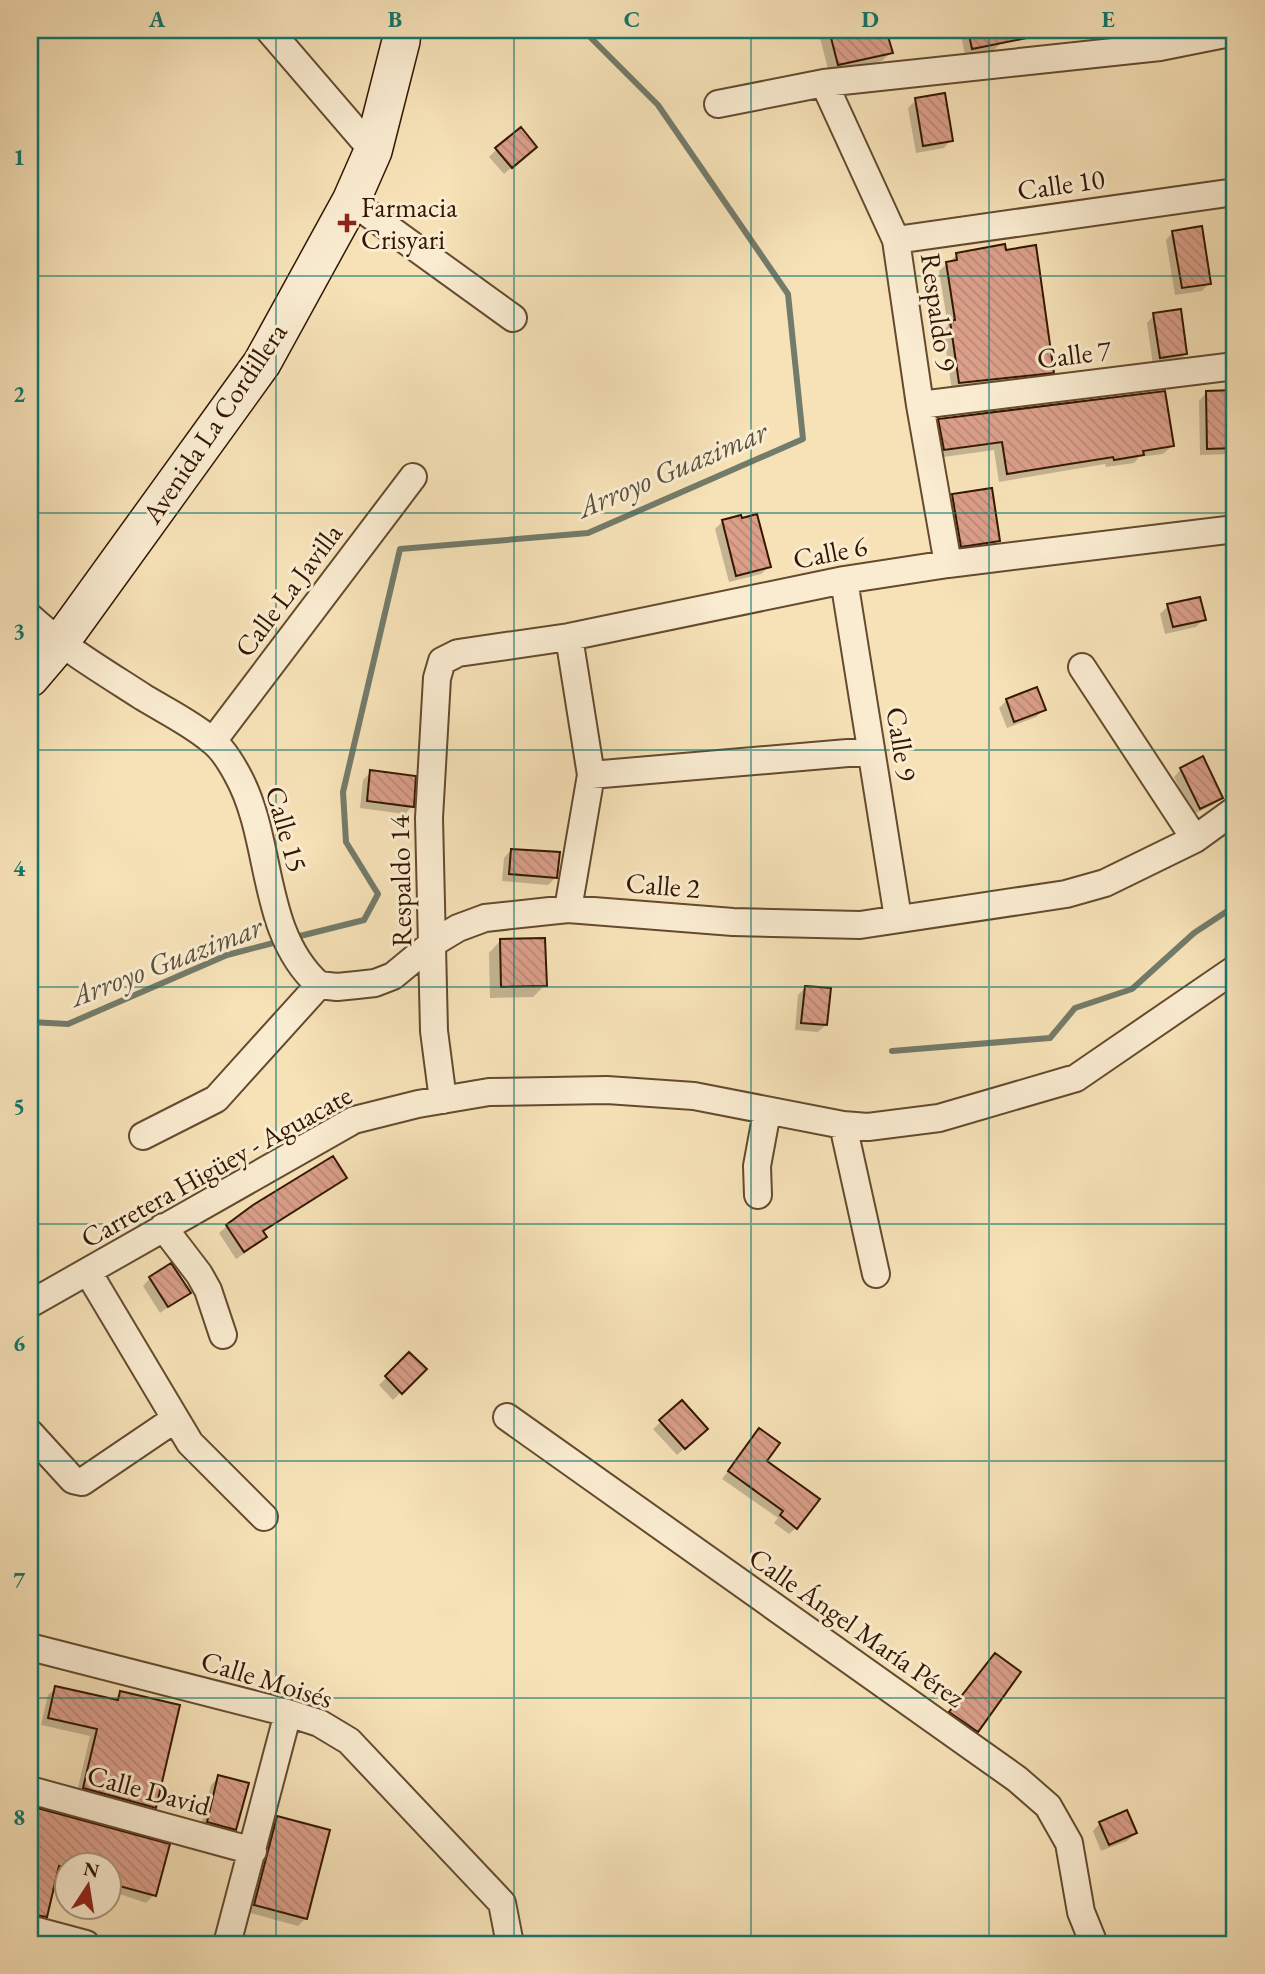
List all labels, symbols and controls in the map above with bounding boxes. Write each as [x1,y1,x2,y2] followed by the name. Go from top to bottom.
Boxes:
[148,4,166,34] text: A
[388,4,402,34] text: B
[624,4,640,34] text: C
[861,4,879,34] text: D
[1101,4,1115,34] text: E
[13,142,25,172] text: 1
[1015,160,1107,208] street label: Calle 10
[361,189,458,257] place label: Farmacia Crisyari
[339,215,355,231] marker: Farmacia Crisyari
[913,251,965,373] street label: Respaldo 9
[133,315,295,531] street label: Avenida La Cordillera
[1035,332,1114,376] street label: Calle 7
[13,379,25,409] text: 2
[569,411,774,527] water label: Arroyo Guazimar
[226,515,350,664] street label: Calle La Javilla
[790,527,870,577] street label: Calle 6
[13,616,25,646] text: 3
[878,704,926,784] street label: Calle 9
[258,782,316,876] street label: Calle 15
[381,814,419,947] street label: Respaldo 14
[13,853,26,883] text: 4
[624,864,702,906] street label: Calle 2
[63,906,269,1016] water label: Arroyo Guazimar
[74,1076,358,1256] street label: Carretera Higüey - Aguacate
[13,1091,25,1121] text: 5
[13,1328,25,1358] text: 6
[742,1539,972,1715] street label: Calle Ángel María Pérez
[13,1565,26,1595] text: 7
[197,1642,337,1716] street label: Calle Moisés
[83,1756,215,1824] street label: Calle David
[13,1802,25,1832] text: 8
[52,1852,122,1922] north arrow
[81,1856,102,1884] text: N

